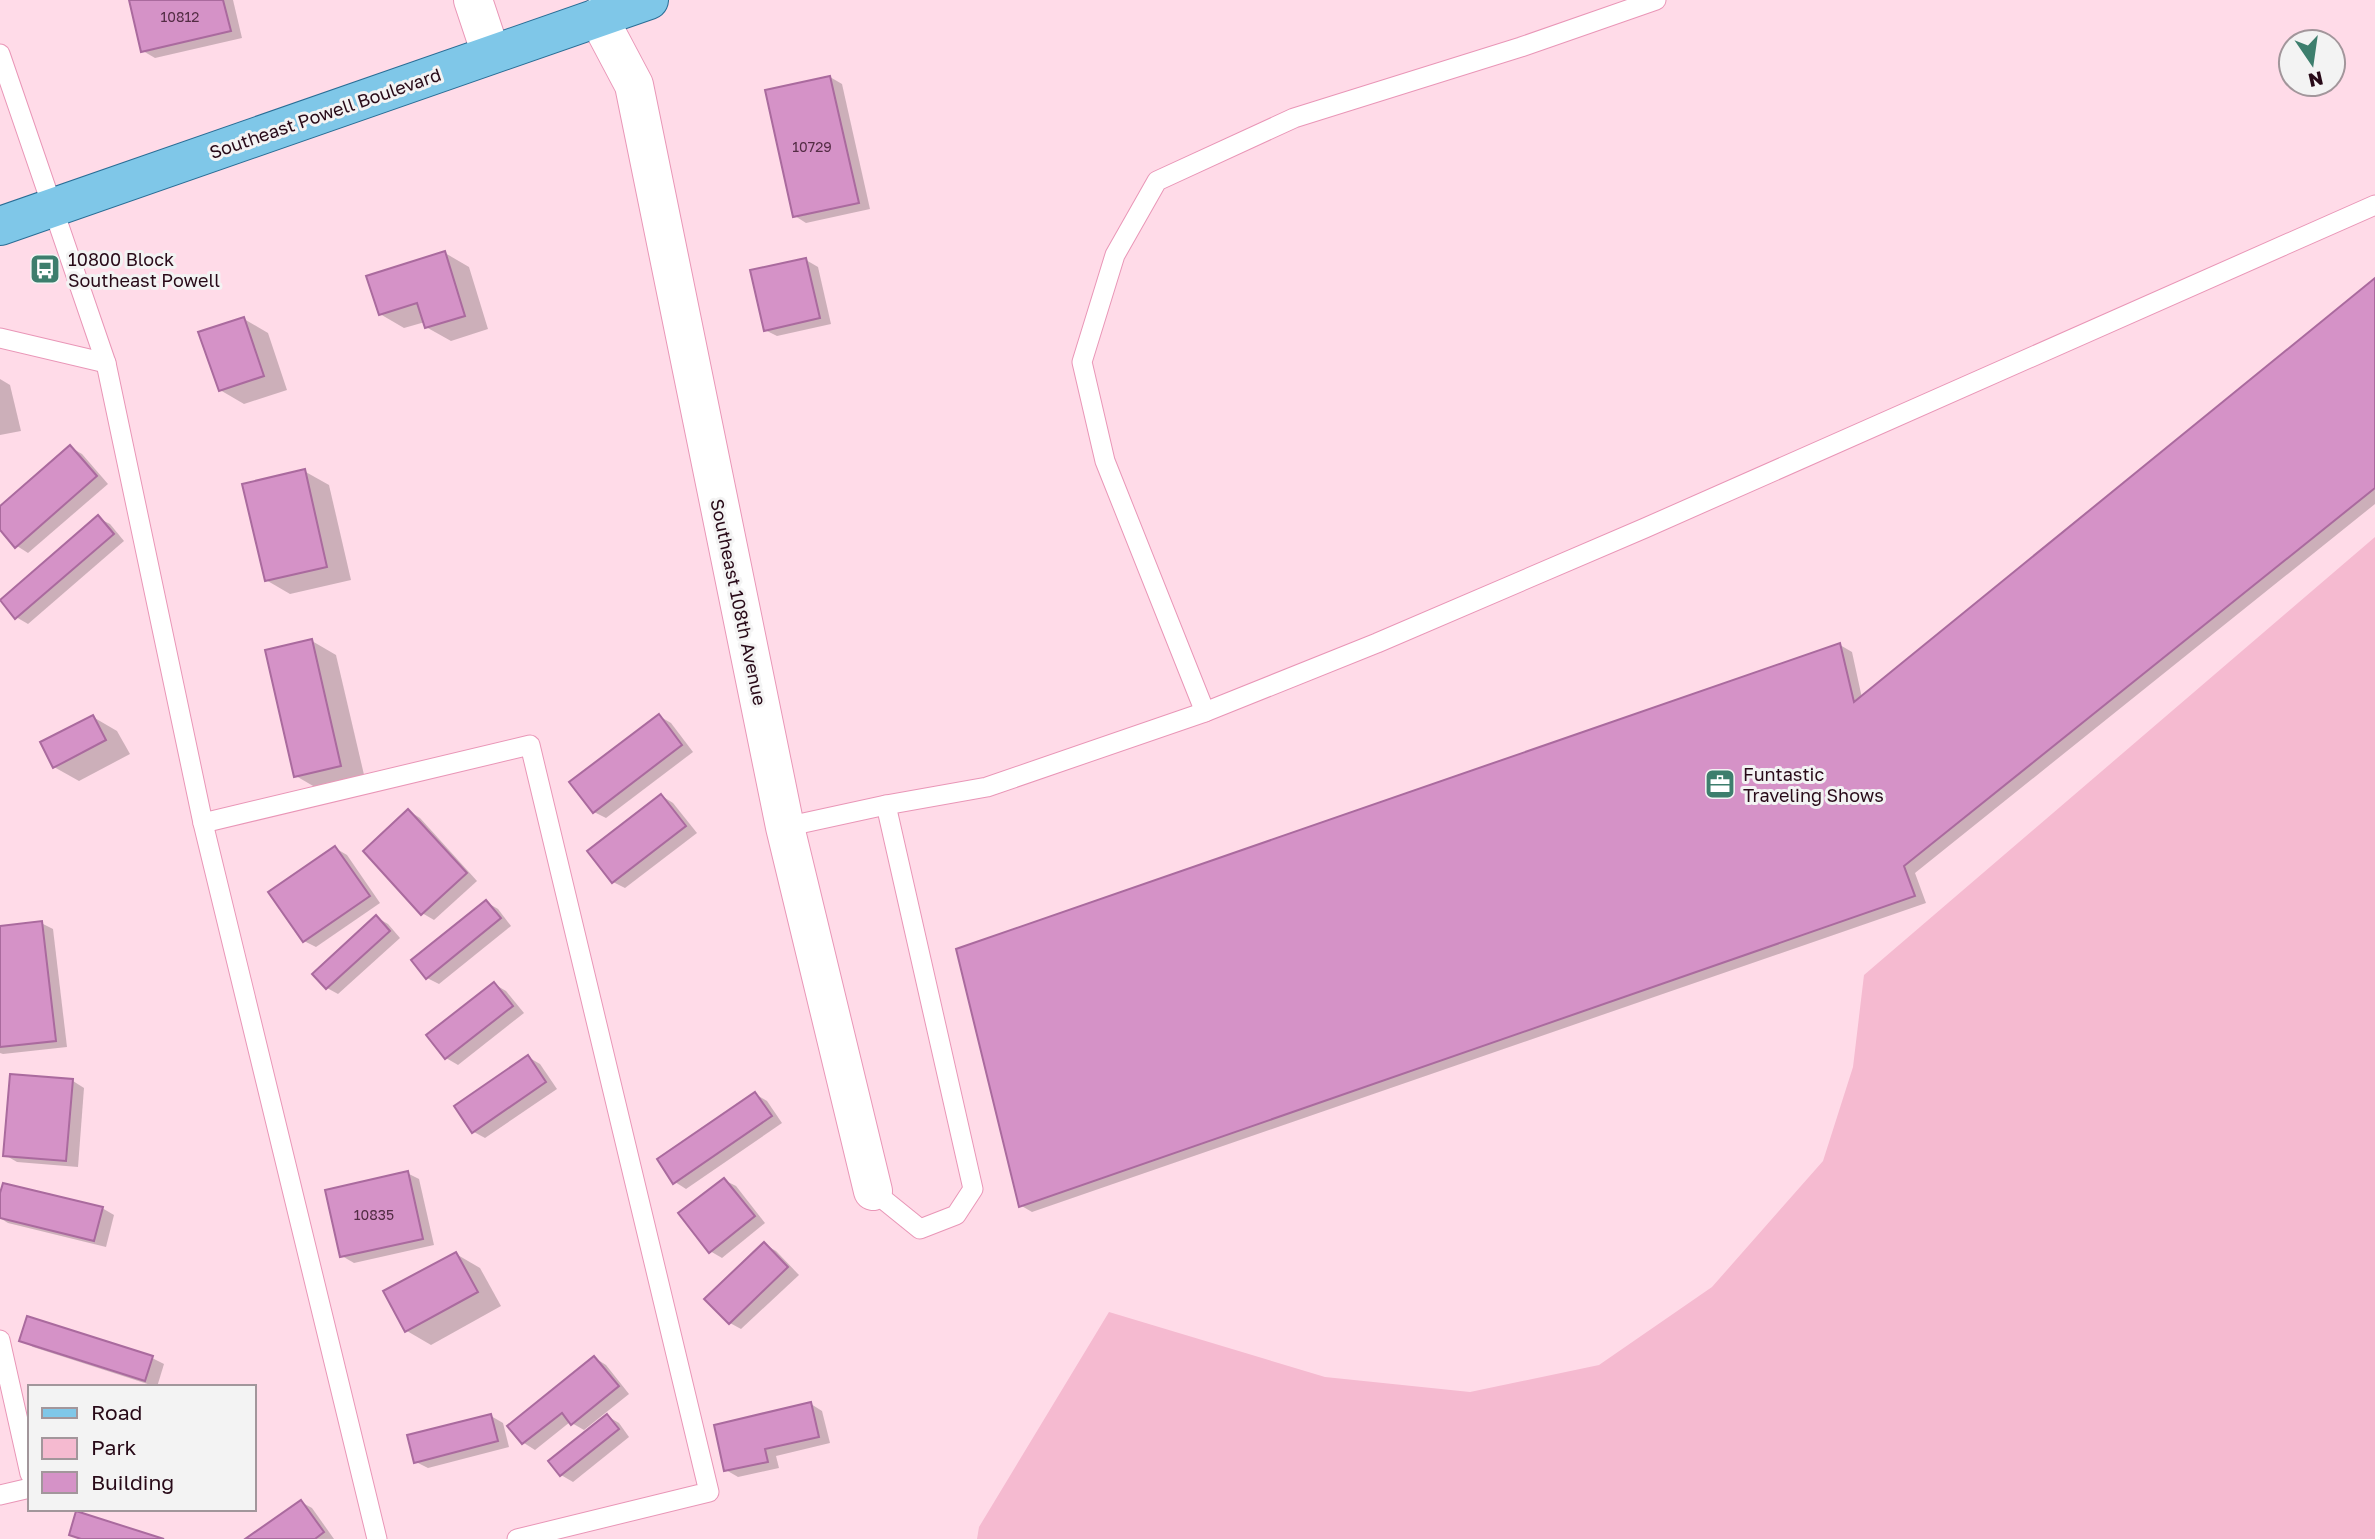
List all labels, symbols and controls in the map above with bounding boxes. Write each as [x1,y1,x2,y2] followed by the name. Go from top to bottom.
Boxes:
[161,8,199,25] house number: 10812
[2277,28,2347,98] north arrow
[206,63,444,163] street label: Southeast Powell Boulevard
[2306,67,2326,93] text: N
[792,138,832,155] house number: 10729
[68,248,220,291] place label: 10800 Block Southeast Powell
[28,252,62,286] bus stop icon: 10800 Block Southeast Powell
[706,497,772,707] street label: Southeast 108th Avenue
[1743,763,1884,806] place label: Funtastic Traveling Shows
[1703,767,1737,801] office icon: Funtastic Traveling Shows
[354,1206,394,1223] house number: 10835
[28,1385,256,1511] legend
[91,1399,142,1425] text: Road
[91,1434,137,1460] text: Park
[91,1469,174,1495] text: Building

